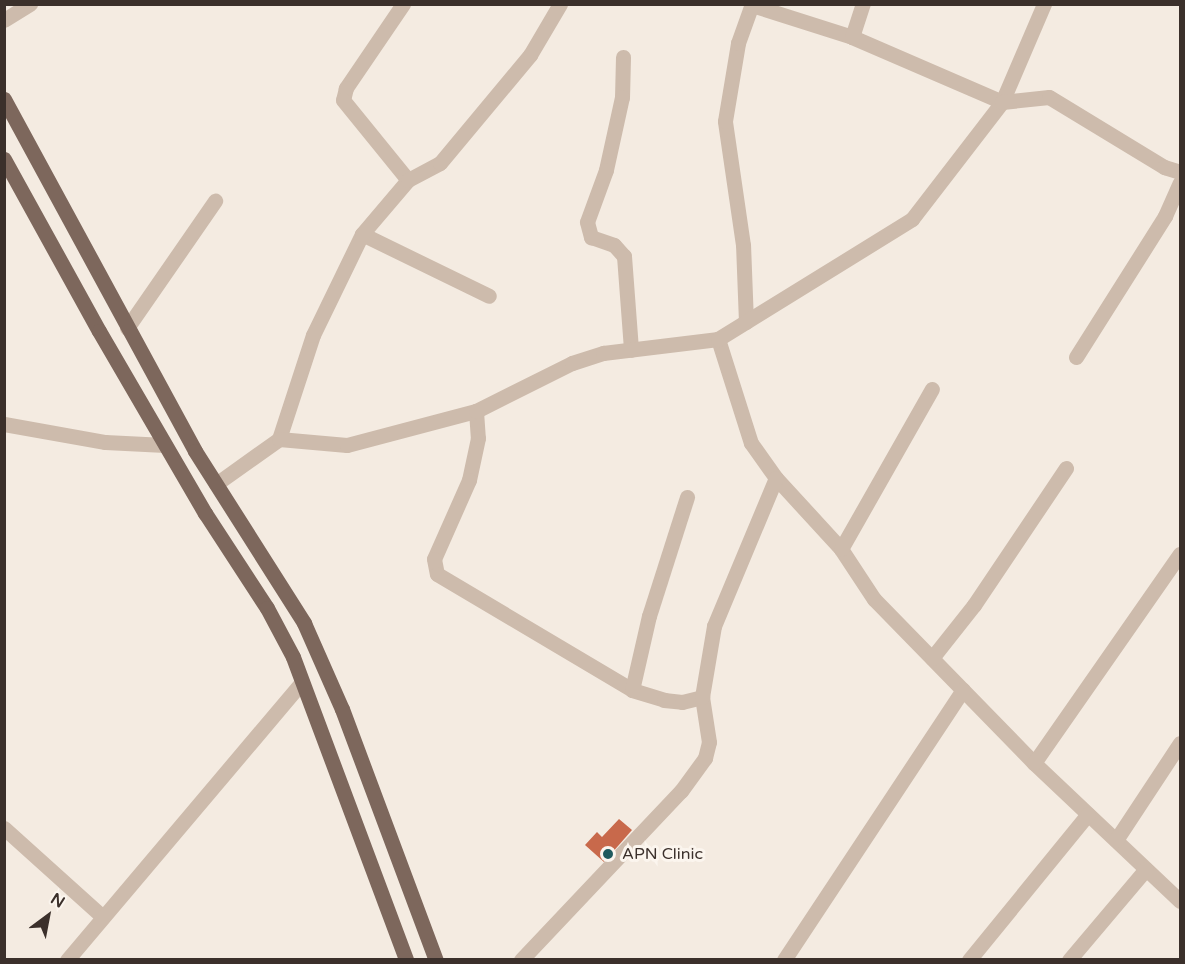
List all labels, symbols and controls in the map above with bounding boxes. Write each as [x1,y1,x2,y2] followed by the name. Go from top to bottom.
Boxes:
[622,844,703,864] place label: APN Clinic
[599,845,617,863] marker: APN Clinic
[18,886,78,946] north arrow
[47,889,68,913] text: N

